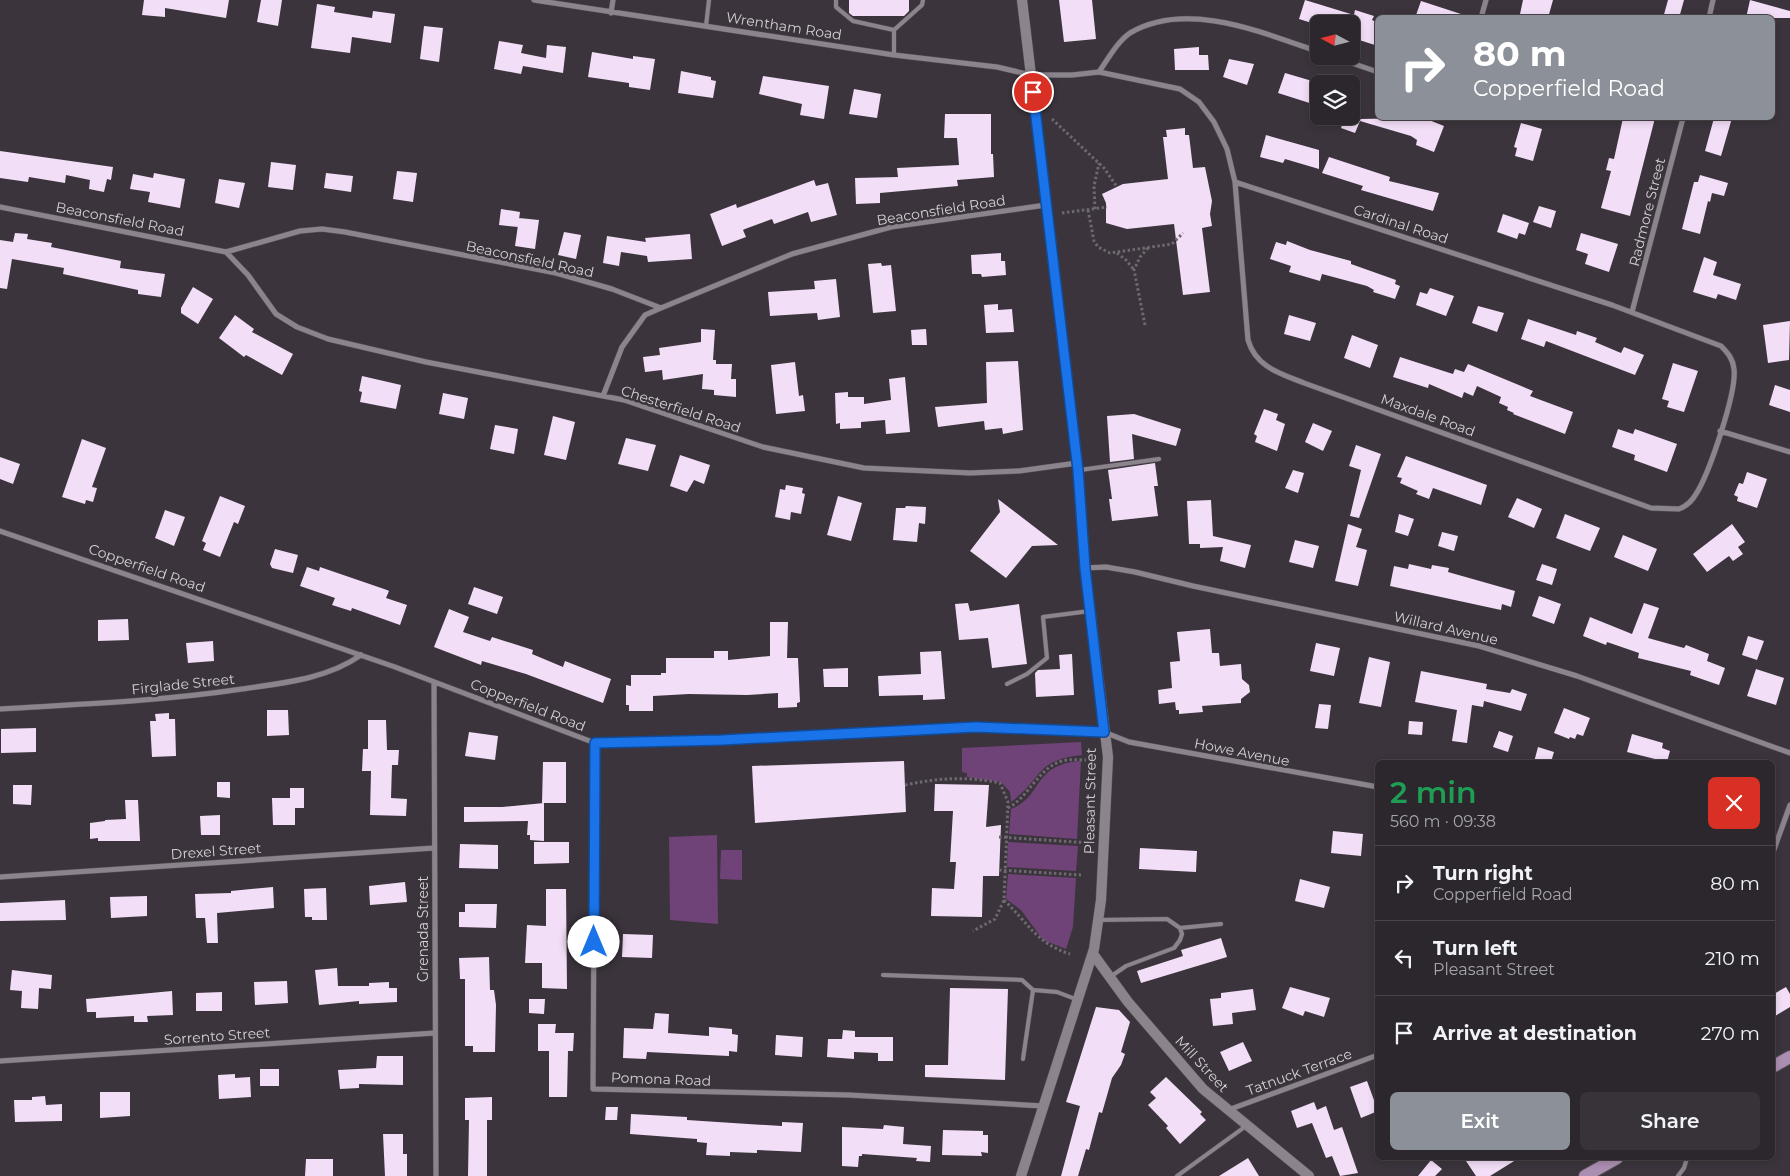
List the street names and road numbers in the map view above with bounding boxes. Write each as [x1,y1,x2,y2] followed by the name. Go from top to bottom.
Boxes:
[725,8,843,44] street label: Wrentham Road
[1625,156,1669,268] street label: Radmore Street
[875,191,1007,229] street label: Beaconsfield Road
[54,198,186,240] street label: Beaconsfield Road
[1351,200,1451,248] street label: Cardinal Road
[464,237,596,281] street label: Beaconsfield Road
[619,381,743,437] street label: Chesterfield Road
[1378,390,1478,440] street label: Maxdale Road
[86,540,208,596] street label: Copperfield Road
[1392,607,1500,649] street label: Willard Avenue
[131,670,236,698] street label: Firglade Street
[468,675,588,735] street label: Copperfield Road
[1193,734,1291,770] street label: Howe Avenue
[1080,747,1100,854] street label: Pleasant Street
[170,839,262,863] street label: Drexel Street
[414,876,432,982] street label: Grenada Street
[163,1023,271,1049] street label: Sorrento Street
[1171,1032,1233,1096] street label: Mill Street
[1244,1045,1354,1099] street label: Tatnuck Terrace
[611,1068,711,1090] street label: Pomona Road

